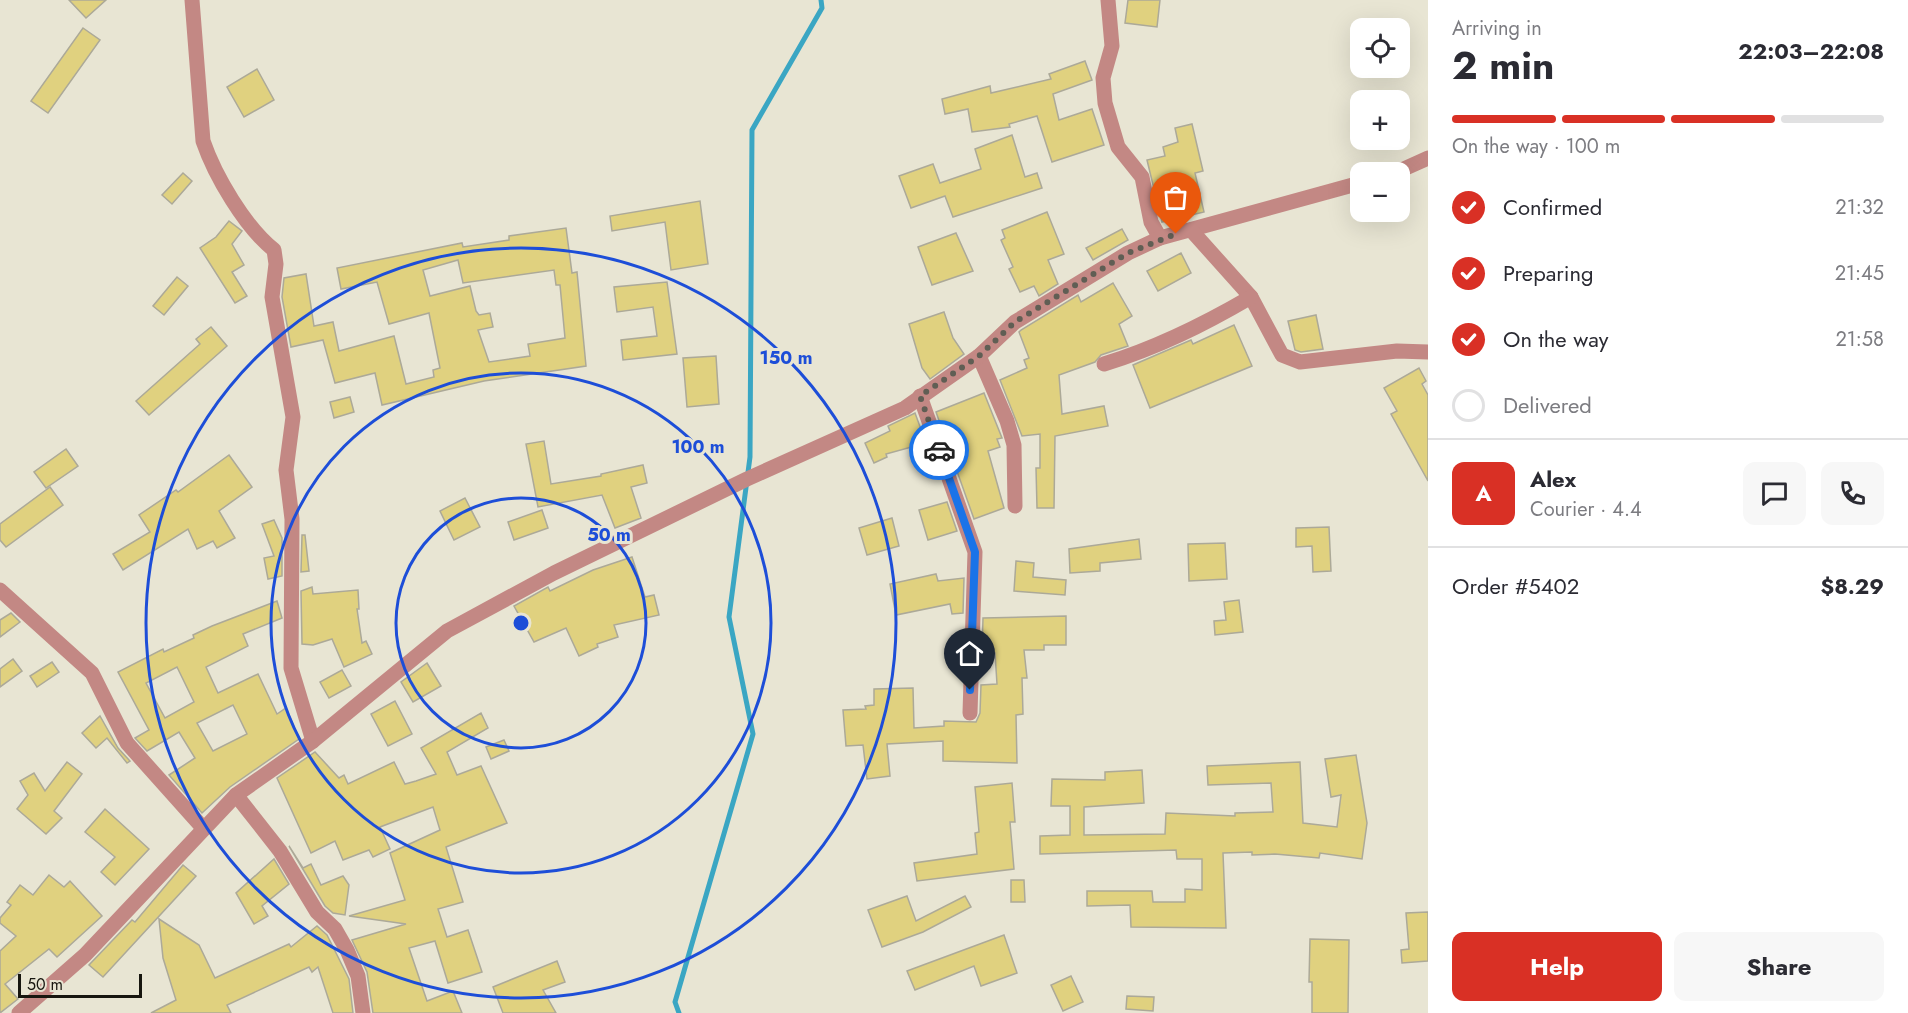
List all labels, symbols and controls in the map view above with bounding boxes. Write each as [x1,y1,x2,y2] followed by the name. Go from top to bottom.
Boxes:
[1452,14,1542,43] text: Arriving in
[1350,18,1410,222] map controls
[1350,18,1410,78] button: locate
[1738,35,1884,67] text: 22:03–22:08
[1452,37,1554,94] text: 2 min
[1350,90,1410,150] button: +
[1452,132,1620,161] text: On the way · 100 m
[1350,162,1410,222] button: −
[1150,172,1201,234] pin
[1159,181,1192,214] icon: bag
[1452,191,1485,224] icon: check
[1503,191,1602,223] text: Confirmed
[1835,193,1884,222] text: 21:32
[1452,257,1485,290] icon: check
[1503,257,1594,289] text: Preparing
[1835,259,1884,288] text: 21:45
[1452,323,1485,356] icon: check
[1503,323,1608,355] text: On the way
[1835,325,1884,354] text: 21:58
[760,345,812,371] text: 150 m
[1503,389,1592,421] text: Delivered
[909,420,969,480] courier
[671,434,725,460] text: 100 m
[923,434,956,467] icon: car
[1743,462,1806,525] button: chat
[1821,462,1884,525] button: phone
[1530,463,1576,495] text: Alex
[1475,477,1492,509] text: A
[1530,495,1642,524] text: Courier · 4.4
[587,522,631,548] text: 50 m
[1452,570,1579,602] text: Order #5402
[1821,570,1884,602] text: $8.29
[511,613,531,633] centre of rings
[944,628,995,690] pin
[953,637,986,670] icon: home
[1452,932,1662,1001] button: Help
[1674,932,1884,1001] button: Share
[18,971,142,998] scale bar
[27,973,63,996] text: 50 m

